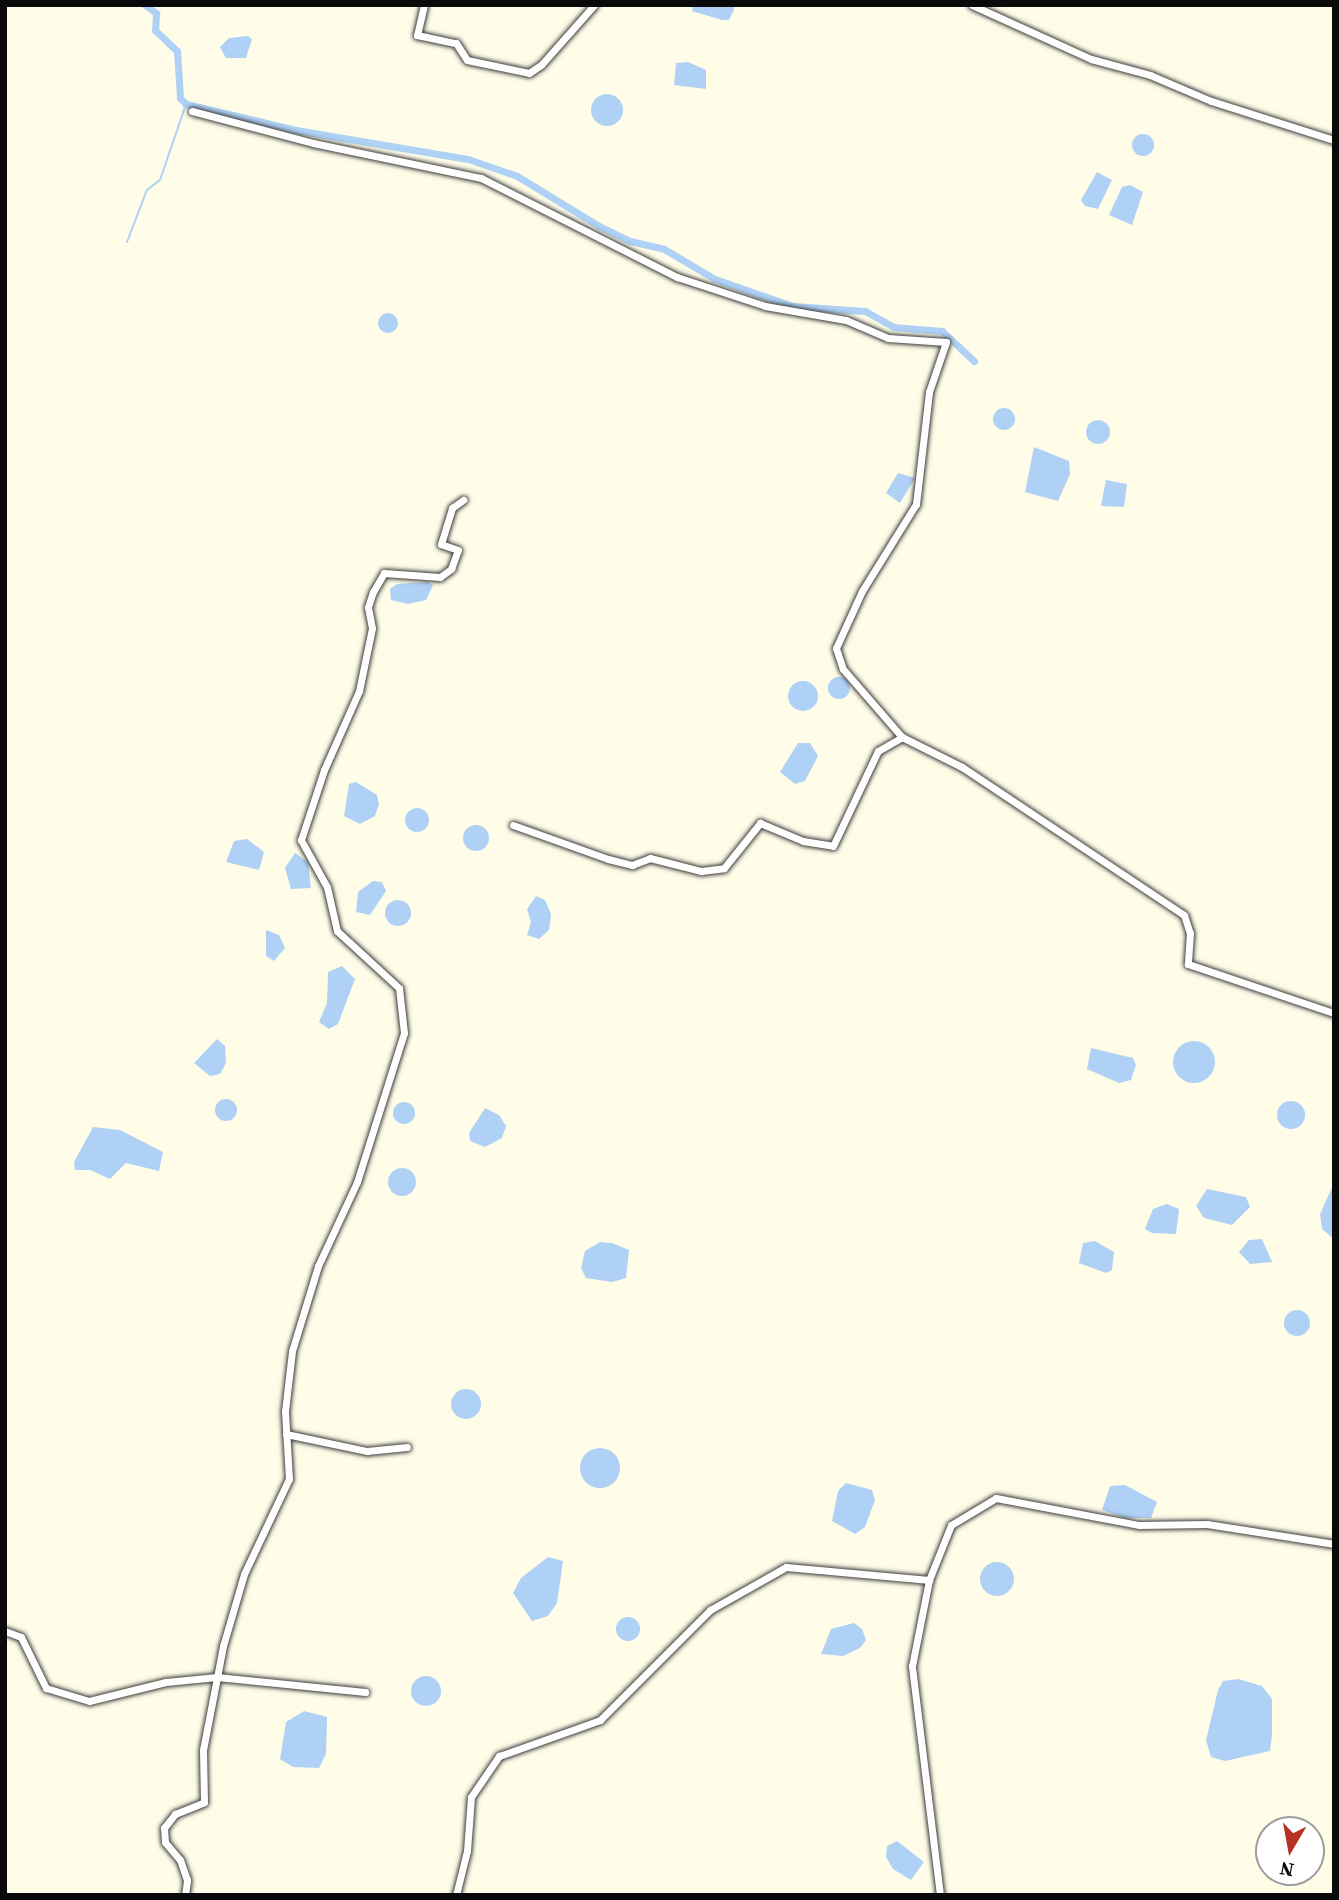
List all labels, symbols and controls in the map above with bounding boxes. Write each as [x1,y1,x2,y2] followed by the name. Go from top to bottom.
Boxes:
[1255,1816,1325,1886] north arrow
[1278,1856,1296,1884] text: N

